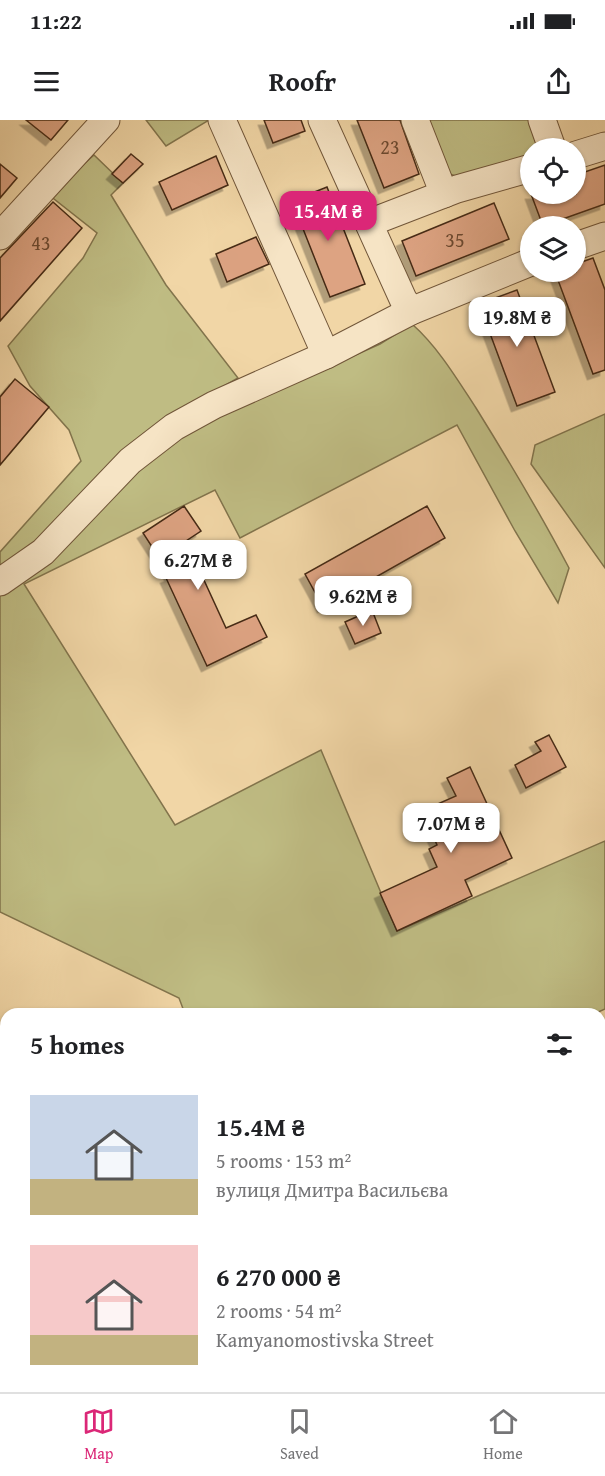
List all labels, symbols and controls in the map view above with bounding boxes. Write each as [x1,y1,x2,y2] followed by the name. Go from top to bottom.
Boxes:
[30,5,82,37] text: 11:22
[269,61,336,101] text: Roofr
[30,65,63,98] icon: menu
[542,65,575,98] icon: share
[380,132,400,161] house number: 23
[520,138,586,282] map controls
[520,138,586,204] button: locate
[273,191,383,242] pin: 15.4M ₴
[294,196,362,225] text: 15.4M ₴
[520,216,586,282] button: layers
[445,225,465,254] house number: 35
[31,228,51,257] house number: 43
[462,297,572,348] pin: 19.8M ₴
[483,302,551,331] text: 19.8M ₴
[143,540,253,591] pin: 6.27M ₴
[164,545,232,574] text: 6.27M ₴
[308,576,418,627] pin: 9.62M ₴
[329,581,397,610] text: 9.62M ₴
[396,803,506,854] pin: 7.07M ₴
[417,808,485,837] text: 7.07M ₴
[30,1025,125,1064] text: 5 homes
[543,1028,576,1061] icon: filters
[216,1107,305,1146] text: 15.4M ₴
[78,1119,150,1191] icon: home
[216,1146,351,1175] text: 5 rooms · 153 m²
[216,1175,448,1204] text: вулиця Дмитра Васильєва
[216,1257,341,1296] text: 6 270 000 ₴
[78,1269,150,1341] icon: home
[216,1296,342,1325] text: 2 rooms · 54 m²
[216,1325,434,1354] text: Kamyanomostivska Street
[82,1405,115,1465] tab: Map
[280,1405,319,1465] tab: Saved
[483,1405,523,1465] tab: Home

